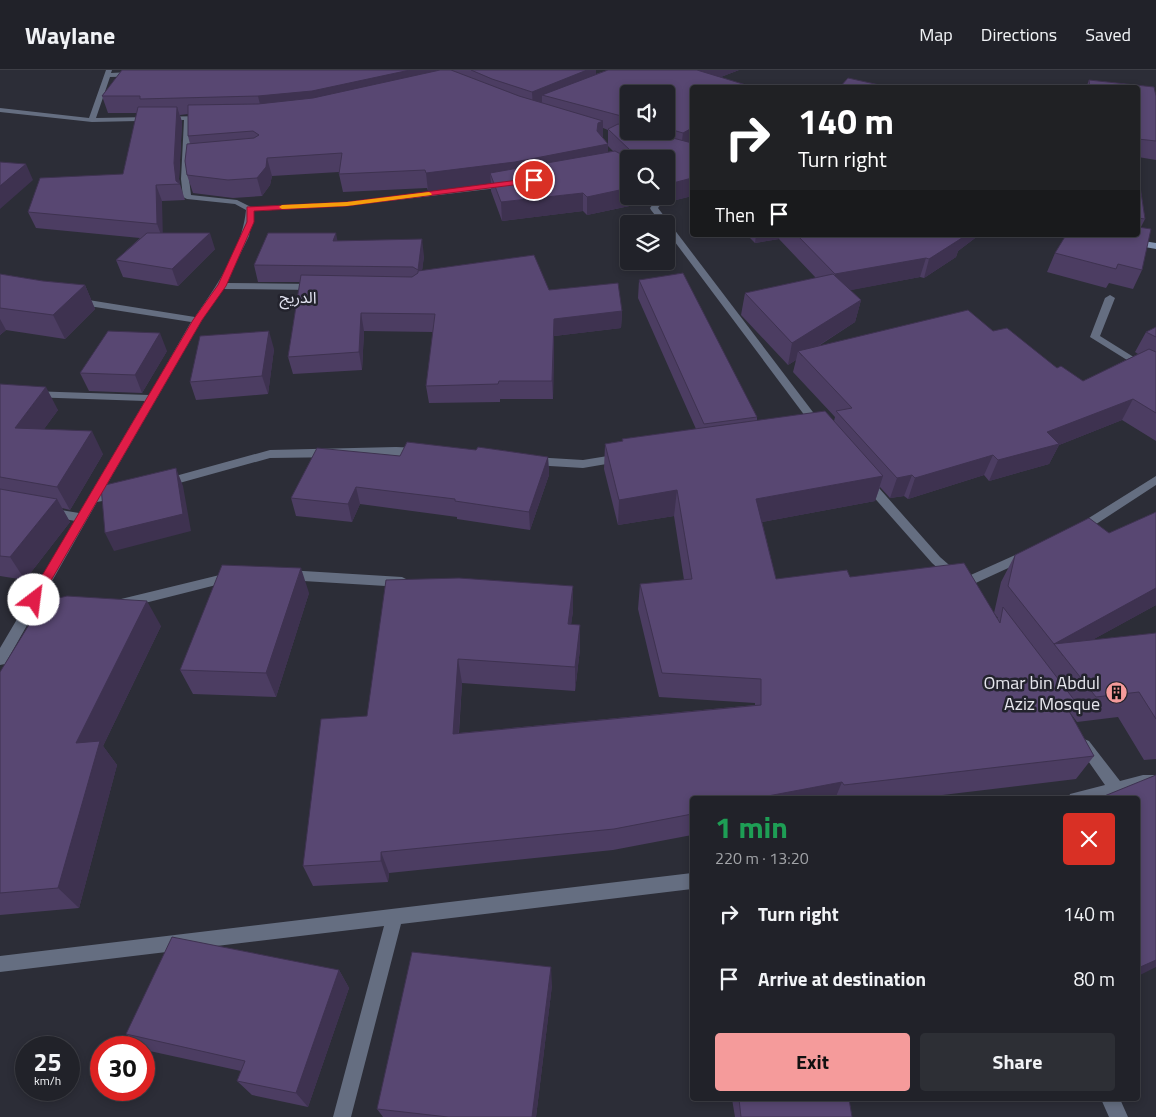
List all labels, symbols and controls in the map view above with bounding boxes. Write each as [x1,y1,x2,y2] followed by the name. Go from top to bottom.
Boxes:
[25,17,115,53] text: Waylane
[919,21,953,48] text: Map
[981,21,1057,48] text: Directions
[1085,21,1131,48] text: Saved
[620,85,675,270] map controls
[620,85,675,140] button: sound
[798,94,894,148] text: 140 m
[715,105,780,170] icon: right
[798,142,887,176] text: Turn right
[620,150,675,205] button: search
[513,159,555,201] pin
[520,166,548,194] icon: arrive
[715,200,755,229] text: Then
[765,200,793,228] icon: arrive
[620,215,675,270] button: layers
[279,285,317,310] district label: الدريج
[7,573,59,625] position arrow
[983,669,1100,717] place label: Omar bin Abdul Aziz Mosque
[1104,680,1128,704] building icon: Omar bin Abdul Aziz Mosque
[715,804,788,850] text: 1 min
[1063,813,1115,865] button: close
[715,846,809,870] text: 220 m · 13:20
[758,899,839,928] text: Turn right
[1063,899,1115,928] text: 140 m
[715,900,743,928] icon: right
[758,964,926,993] text: Arrive at destination
[1074,964,1115,993] text: 80 m
[715,965,743,993] icon: arrive
[715,1033,910,1091] button: Exit
[920,1033,1115,1091] button: Share
[90,1036,155,1101] speed limit sign: 30
[33,1043,62,1081] text: 25
[34,1071,61,1090] text: km/h

